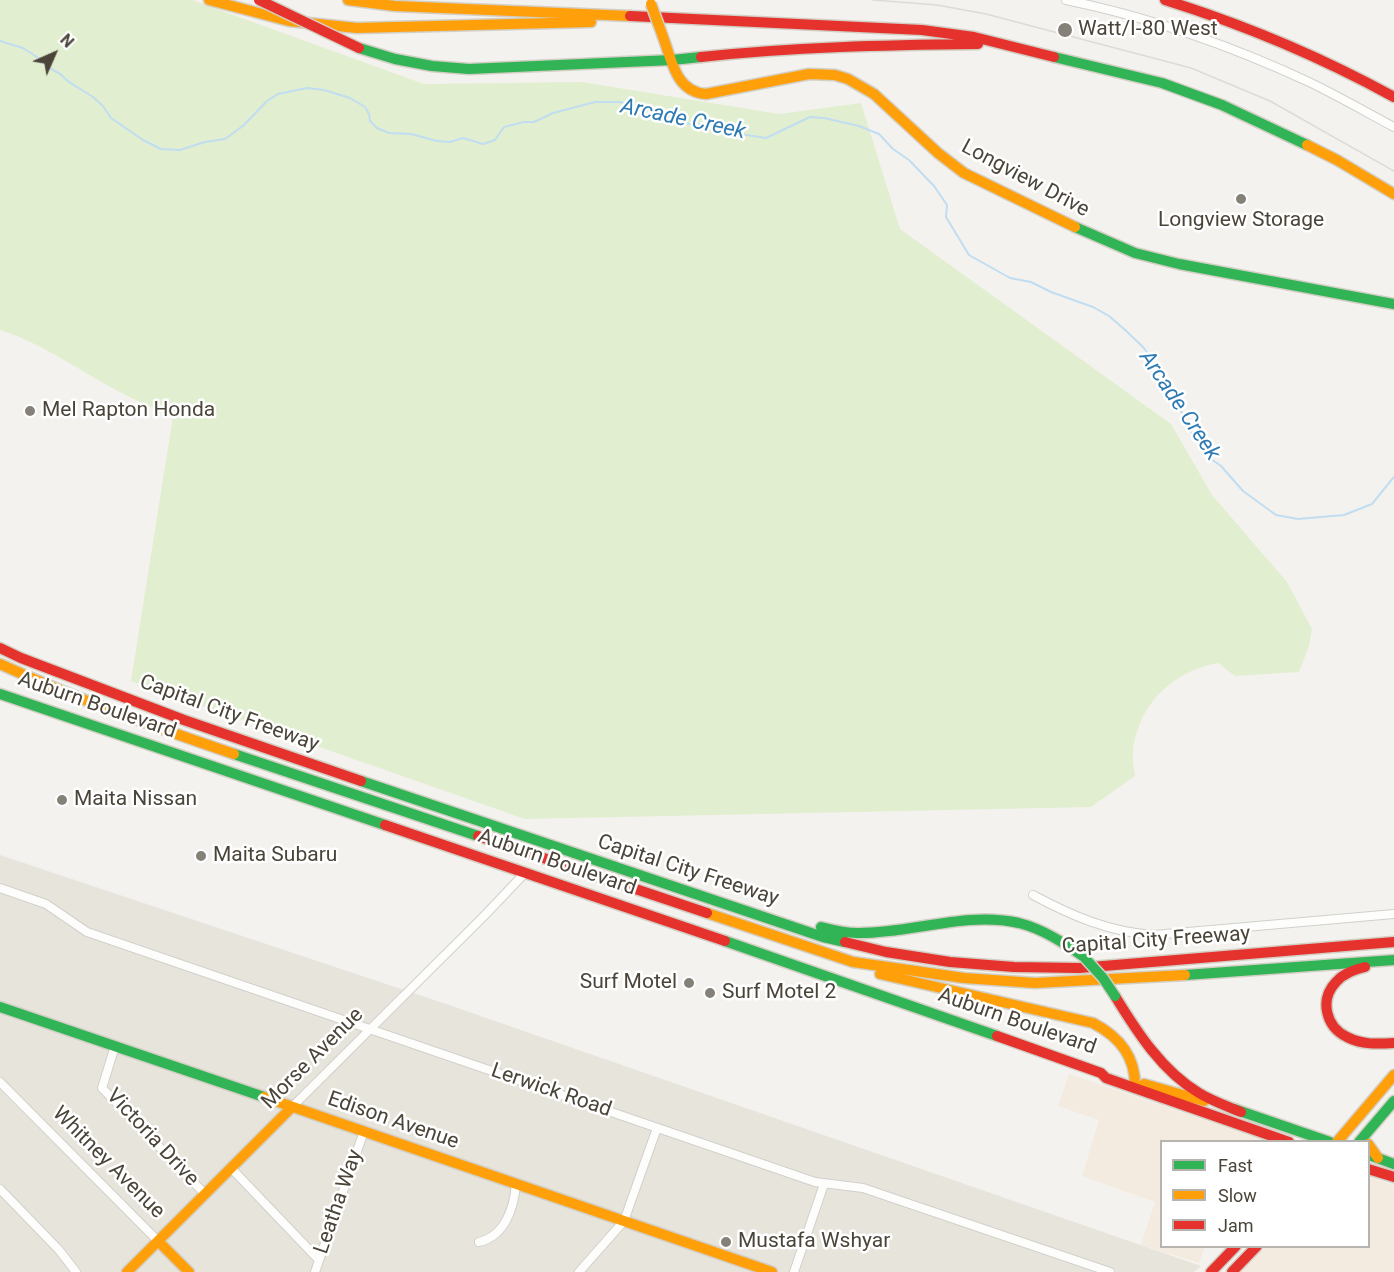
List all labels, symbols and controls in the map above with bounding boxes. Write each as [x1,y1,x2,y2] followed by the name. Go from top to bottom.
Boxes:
[1078,17,1218,43] place label: Watt/I-80 West
[1056,21,1074,39] marker: Watt/I-80 West
[24,24,84,84] north arrow
[56,30,78,52] text: N
[618,94,748,146] water label: Arcade Creek
[957,135,1093,223] street label: Longview Drive
[1234,192,1248,206] marker: Longview Storage
[1158,208,1324,234] place label: Longview Storage
[1133,346,1225,466] water label: Arcade Creek
[42,398,215,424] place label: Mel Rapton Honda
[23,404,37,418] marker: Mel Rapton Honda
[15,667,179,745] street label: Auburn Boulevard
[136,670,322,758] street label: Capital City Freeway
[74,787,197,813] place label: Maita Nissan
[55,793,69,807] marker: Maita Nissan
[475,824,639,902] street label: Auburn Boulevard
[594,830,782,912] street label: Capital City Freeway
[213,843,337,869] place label: Maita Subaru
[194,849,208,863] marker: Maita Subaru
[1061,922,1251,960] street label: Capital City Freeway
[580,970,677,996] place label: Surf Motel
[682,976,696,990] marker: Surf Motel
[722,980,836,1006] place label: Surf Motel 2
[935,983,1099,1061] street label: Auburn Boulevard
[703,986,717,1000] marker: Surf Motel 2
[257,1003,369,1115] street label: Morse Avenue
[487,1059,615,1123] street label: Lerwick Road
[100,1084,204,1192] street label: Victoria Drive
[324,1087,462,1155] street label: Edison Avenue
[47,1102,169,1224] street label: Whitney Avenue
[1160,1140,1370,1248] legend
[309,1147,369,1257] street label: Leatha Way
[1218,1155,1253,1176] text: Fast
[1218,1185,1257,1206] text: Slow
[1218,1215,1254,1236] text: Jam
[738,1229,890,1255] place label: Mustafa Wshyar
[719,1235,733,1249] marker: Mustafa Wshyar

